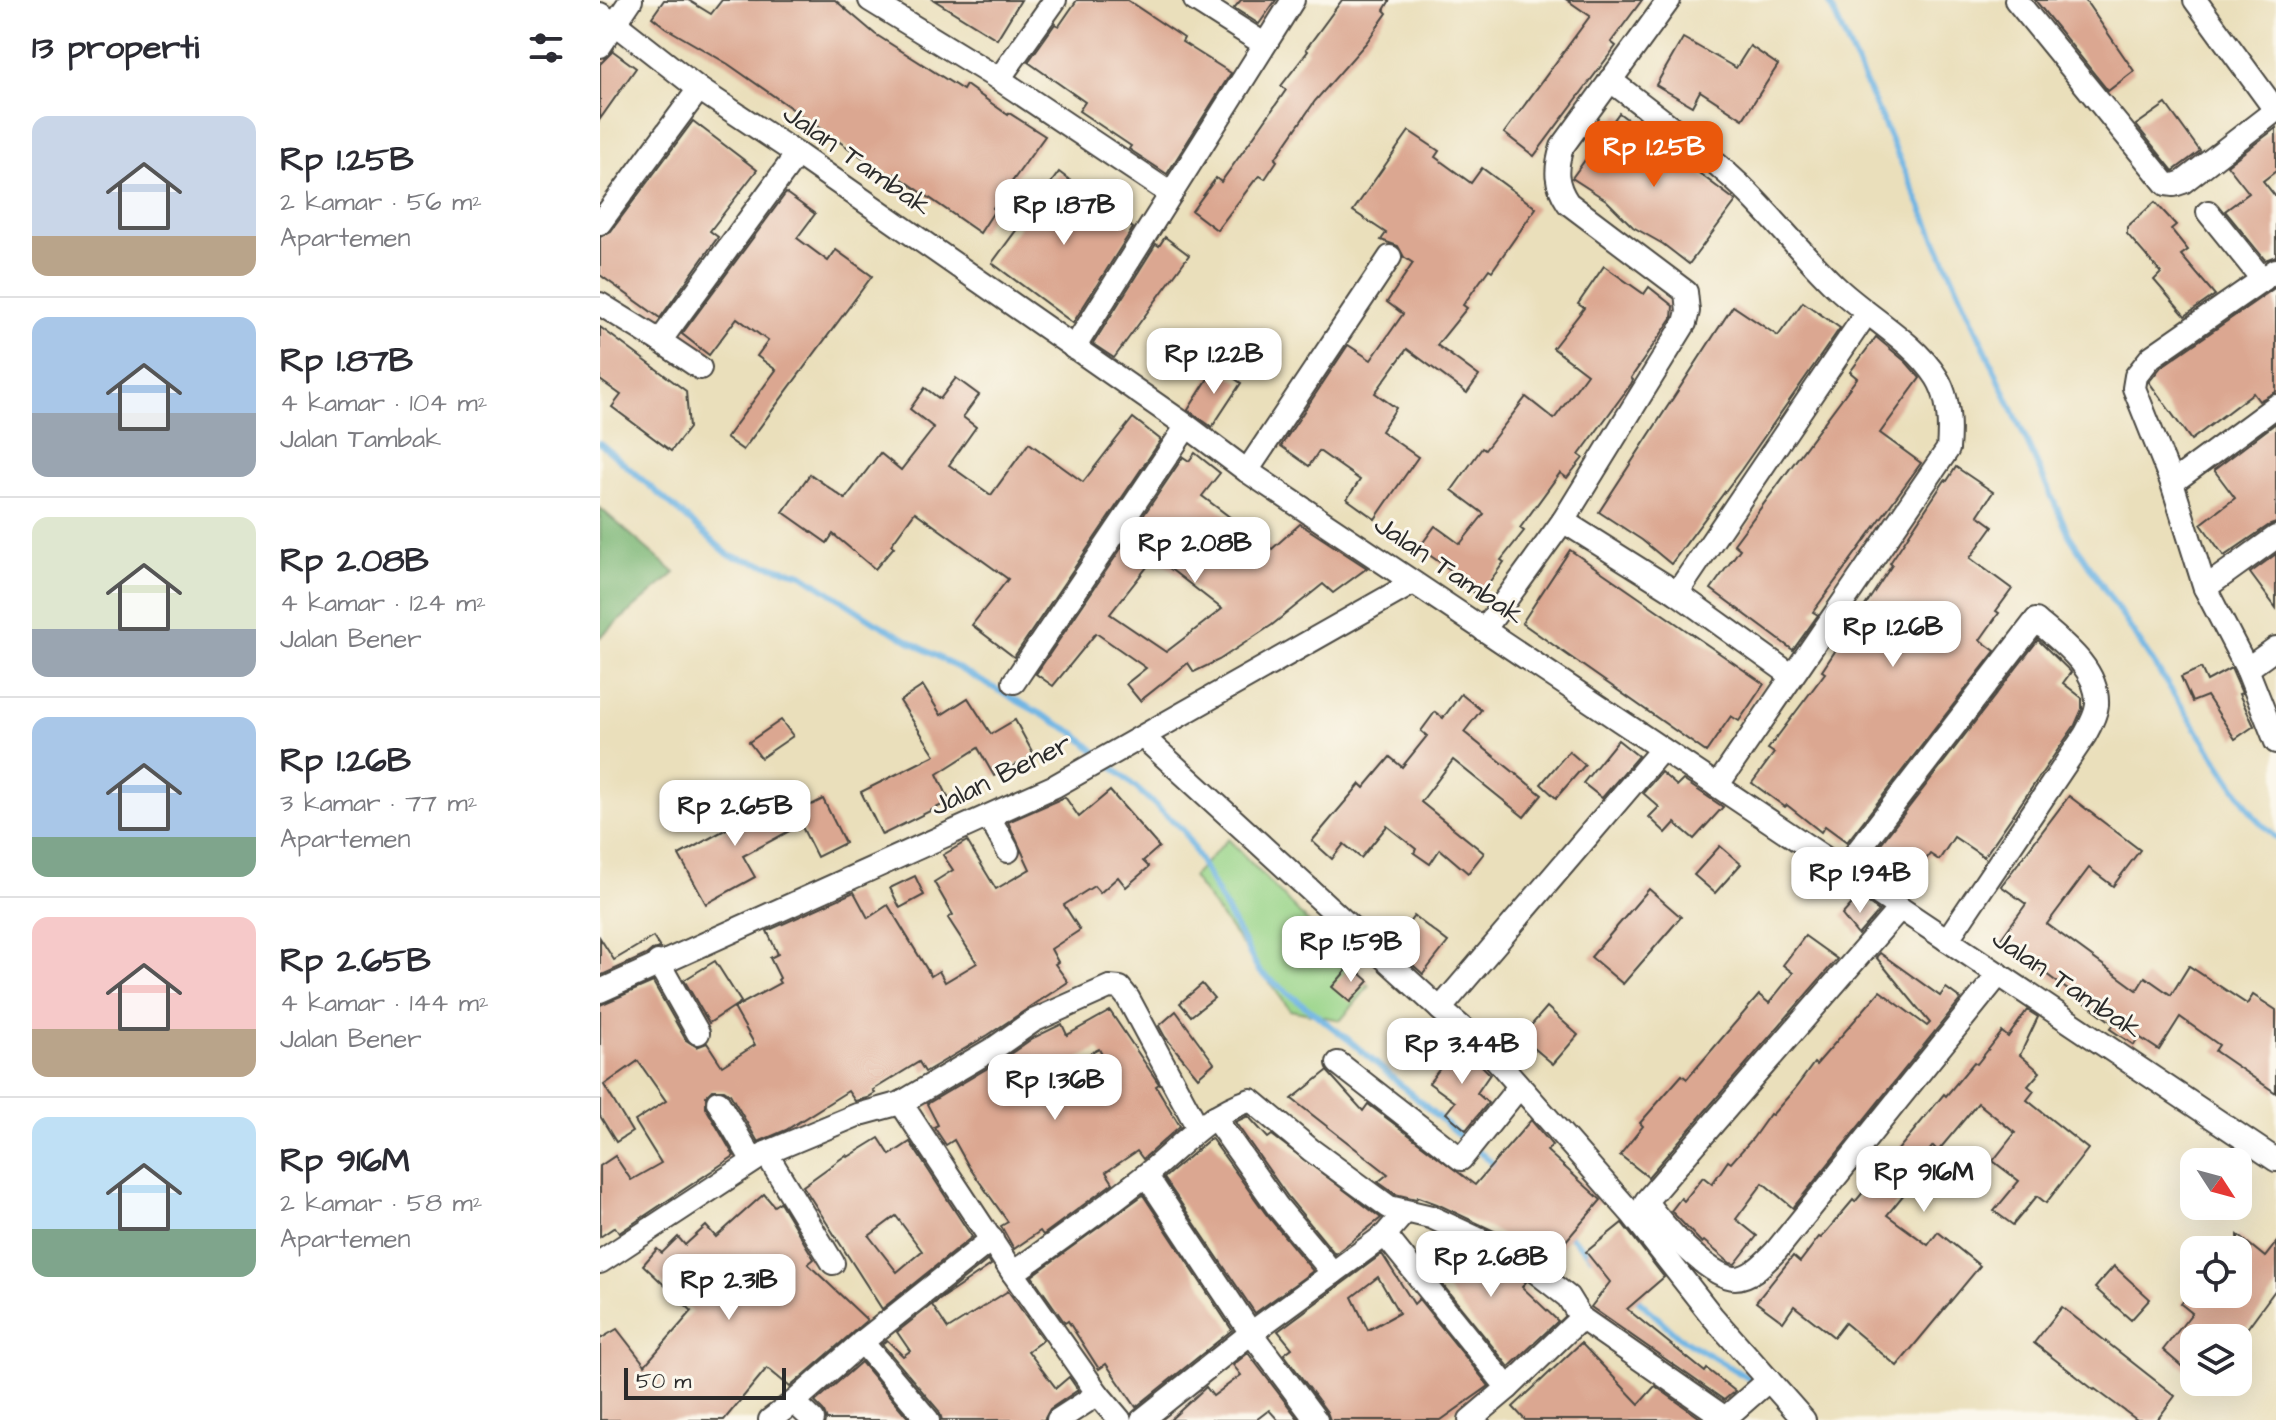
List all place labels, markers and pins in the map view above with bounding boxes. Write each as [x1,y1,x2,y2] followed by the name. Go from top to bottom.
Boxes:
[1571,121,1737,189] pin: Rp 1.25B
[981,179,1147,247] pin: Rp 1.87B
[1131,328,1297,396] pin: Rp 1.22B
[1112,517,1278,585] pin: Rp 2.08B
[1810,601,1976,669] pin: Rp 1.26B
[652,780,818,848] pin: Rp 2.65B
[1777,847,1943,915] pin: Rp 1.94B
[1268,916,1434,984] pin: Rp 1.59B
[1379,1018,1545,1086] pin: Rp 3.44B
[972,1054,1138,1122] pin: Rp 1.36B
[1850,1146,1998,1214] pin: Rp 916M
[1408,1231,1574,1299] pin: Rp 2.68B
[646,1254,812,1322] pin: Rp 2.31B

